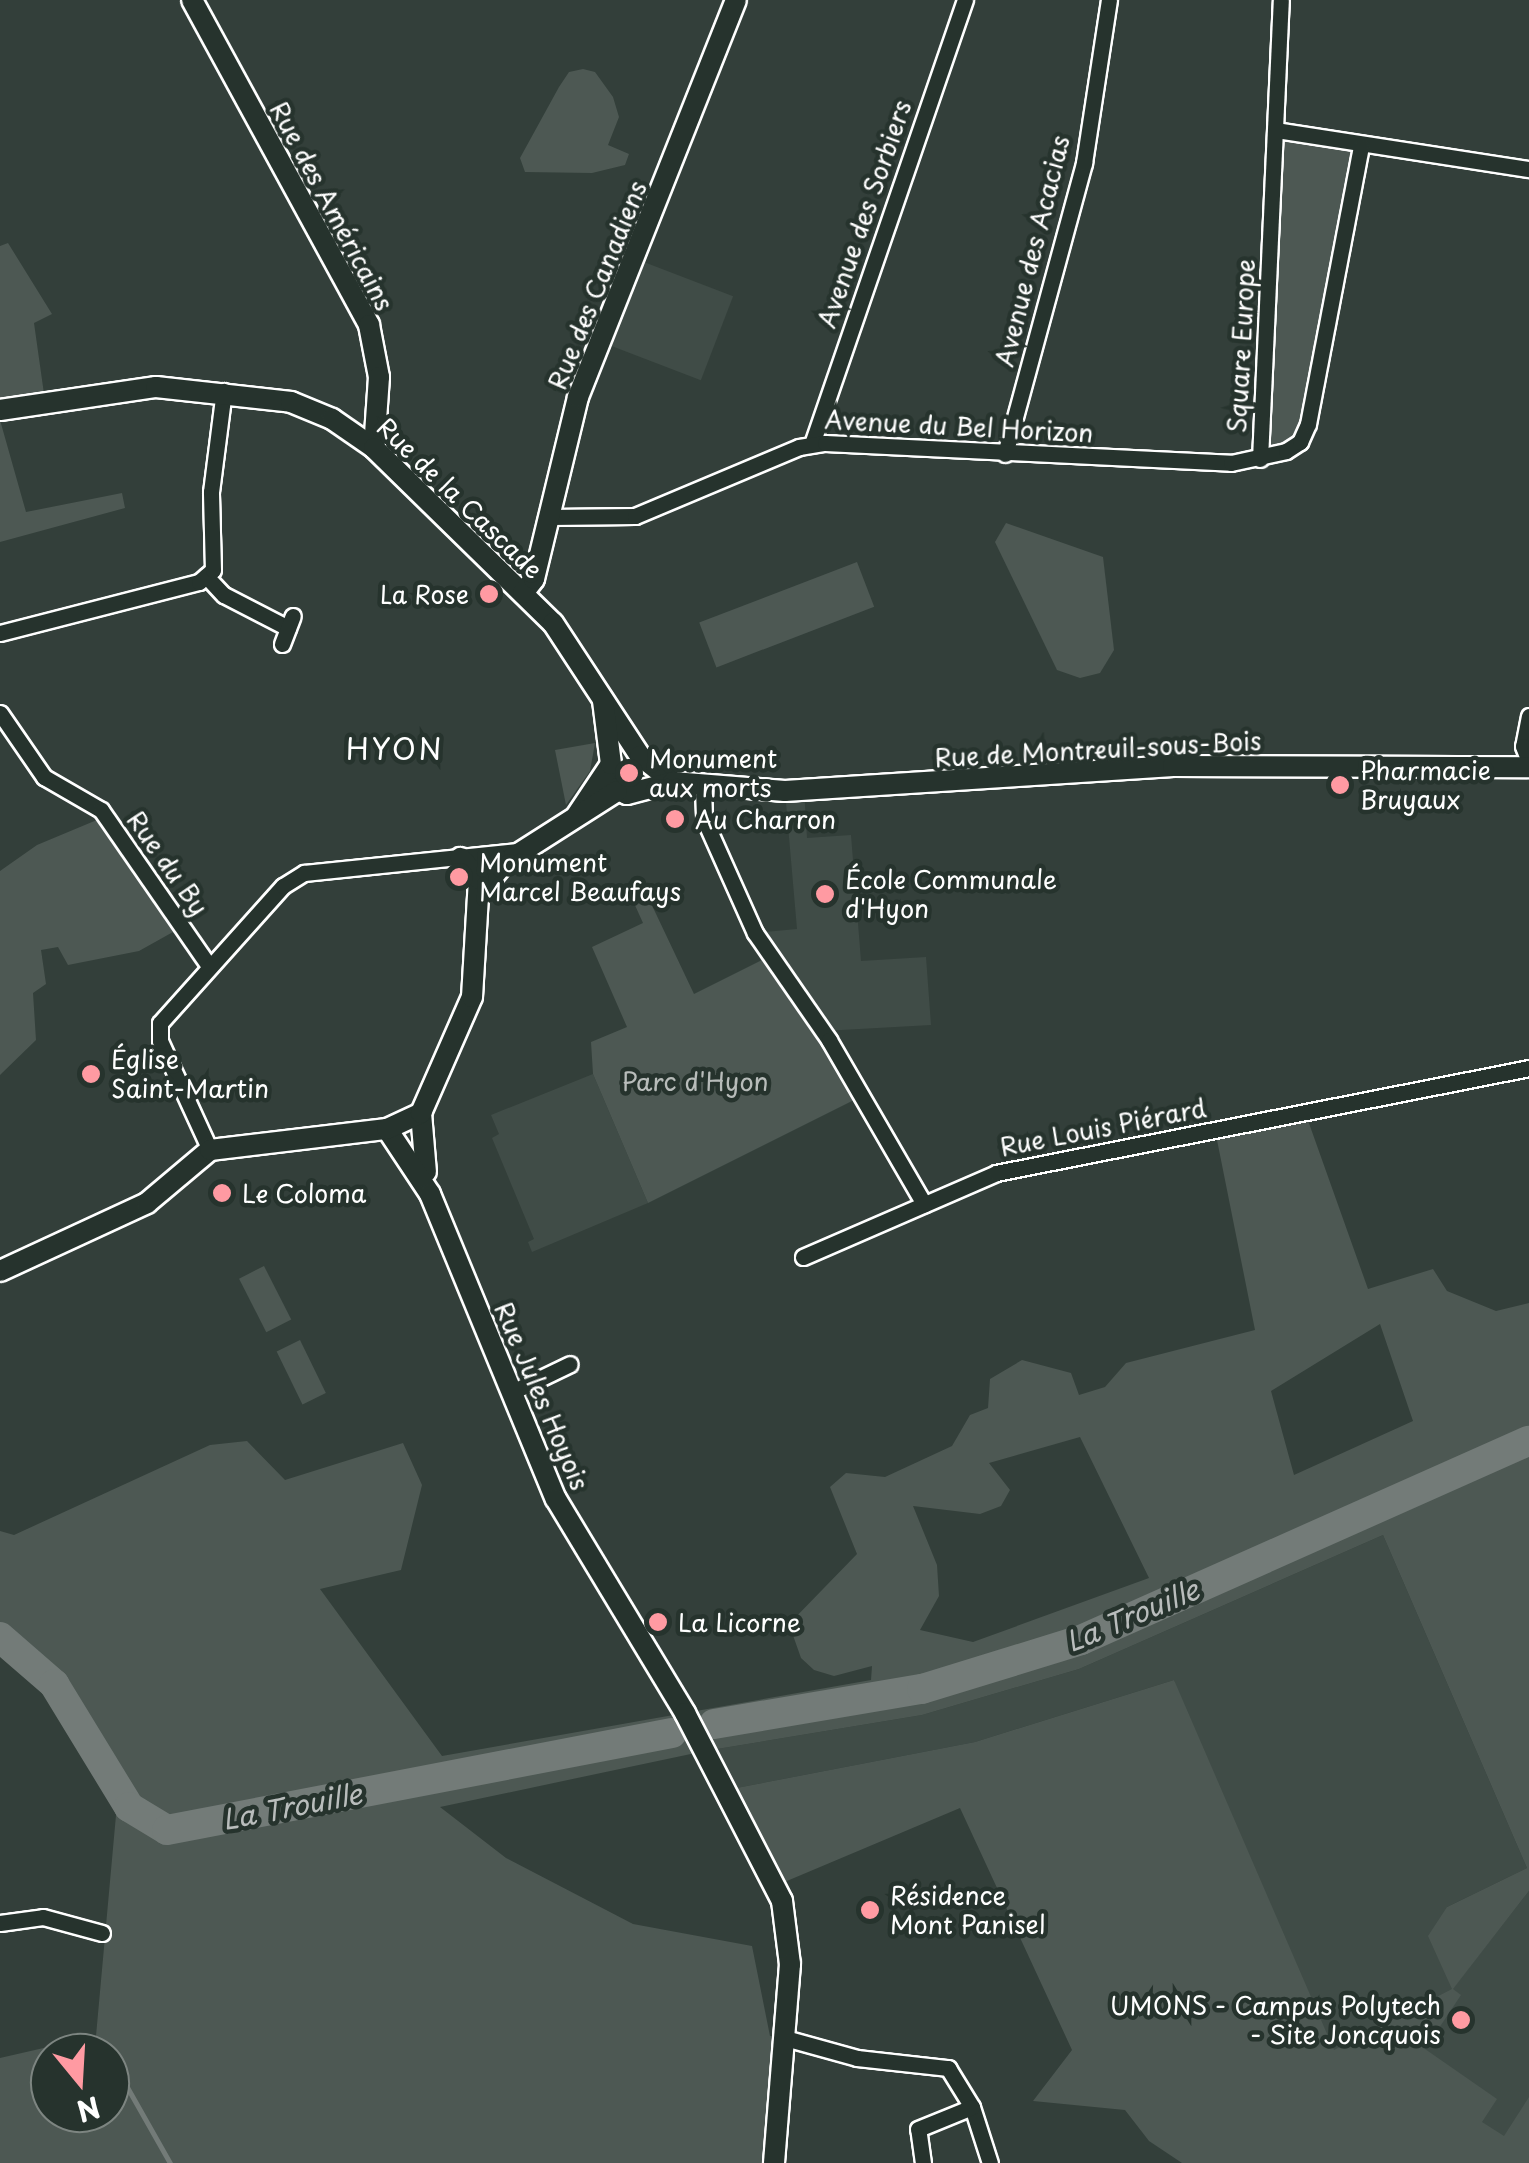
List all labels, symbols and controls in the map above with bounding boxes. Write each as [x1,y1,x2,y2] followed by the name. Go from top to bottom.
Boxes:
[264,95,400,317] street label: Rue des Américains
[811,96,917,332] street label: Avenue des Sorbiers
[989,133,1075,369] street label: Avenue des Acacias
[541,174,653,396] street label: Rue des Canadiens
[1221,257,1261,435] street label: Square Europe
[824,404,1094,448] street label: Avenue du Bel Horizon
[369,410,551,586] street label: Rue de la Cascade
[376,579,469,609] place label: La Rose
[478,583,500,605] marker: La Rose
[932,725,1264,773] street label: Rue de Montreuil-sous-Bois
[345,730,445,766] district label: HYON
[649,744,777,803] place label: Monument aux morts
[1360,756,1491,815] place label: Pharmacie Bruyaux
[618,762,640,784] marker: Monument aux morts
[1329,774,1351,796] marker: Pharmacie Bruyaux
[120,804,216,922] street label: Rue du By
[695,804,838,834] place label: Au Charron
[664,808,686,830] marker: Au Charron
[479,848,682,907] place label: Monument Marcel Beaufays
[845,865,1059,924] place label: École Communale d'Hyon
[448,866,470,888] marker: Monument Marcel Beaufays
[814,883,836,905] marker: École Communale d'Hyon
[111,1045,269,1104] place label: Église Saint-Martin
[80,1063,102,1085] marker: Église Saint-Martin
[622,1066,768,1096] park label: Parc d'Hyon
[996,1092,1210,1162] street label: Rue Louis Piérard
[242,1178,369,1208] place label: Le Coloma
[211,1182,233,1204] marker: Le Coloma
[488,1297,596,1495] street label: Rue Jules Hoyois
[1060,1572,1204,1658] water label: La Trouille
[678,1607,802,1637] place label: La Licorne
[647,1611,669,1633] marker: La Licorne
[219,1776,365,1836] water label: La Trouille
[890,1881,1046,1940] place label: Résidence Mont Panisel
[859,1899,881,1921] marker: Résidence Mont Panisel
[1108,1991,1441,2050] place label: UMONS - Campus Polytech - Site Joncquois
[1450,2009,1472,2031] marker: UMONS - Campus Polytech - Site Joncquois
[30,2033,130,2133] north arrow
[72,2086,106,2134] text: N

